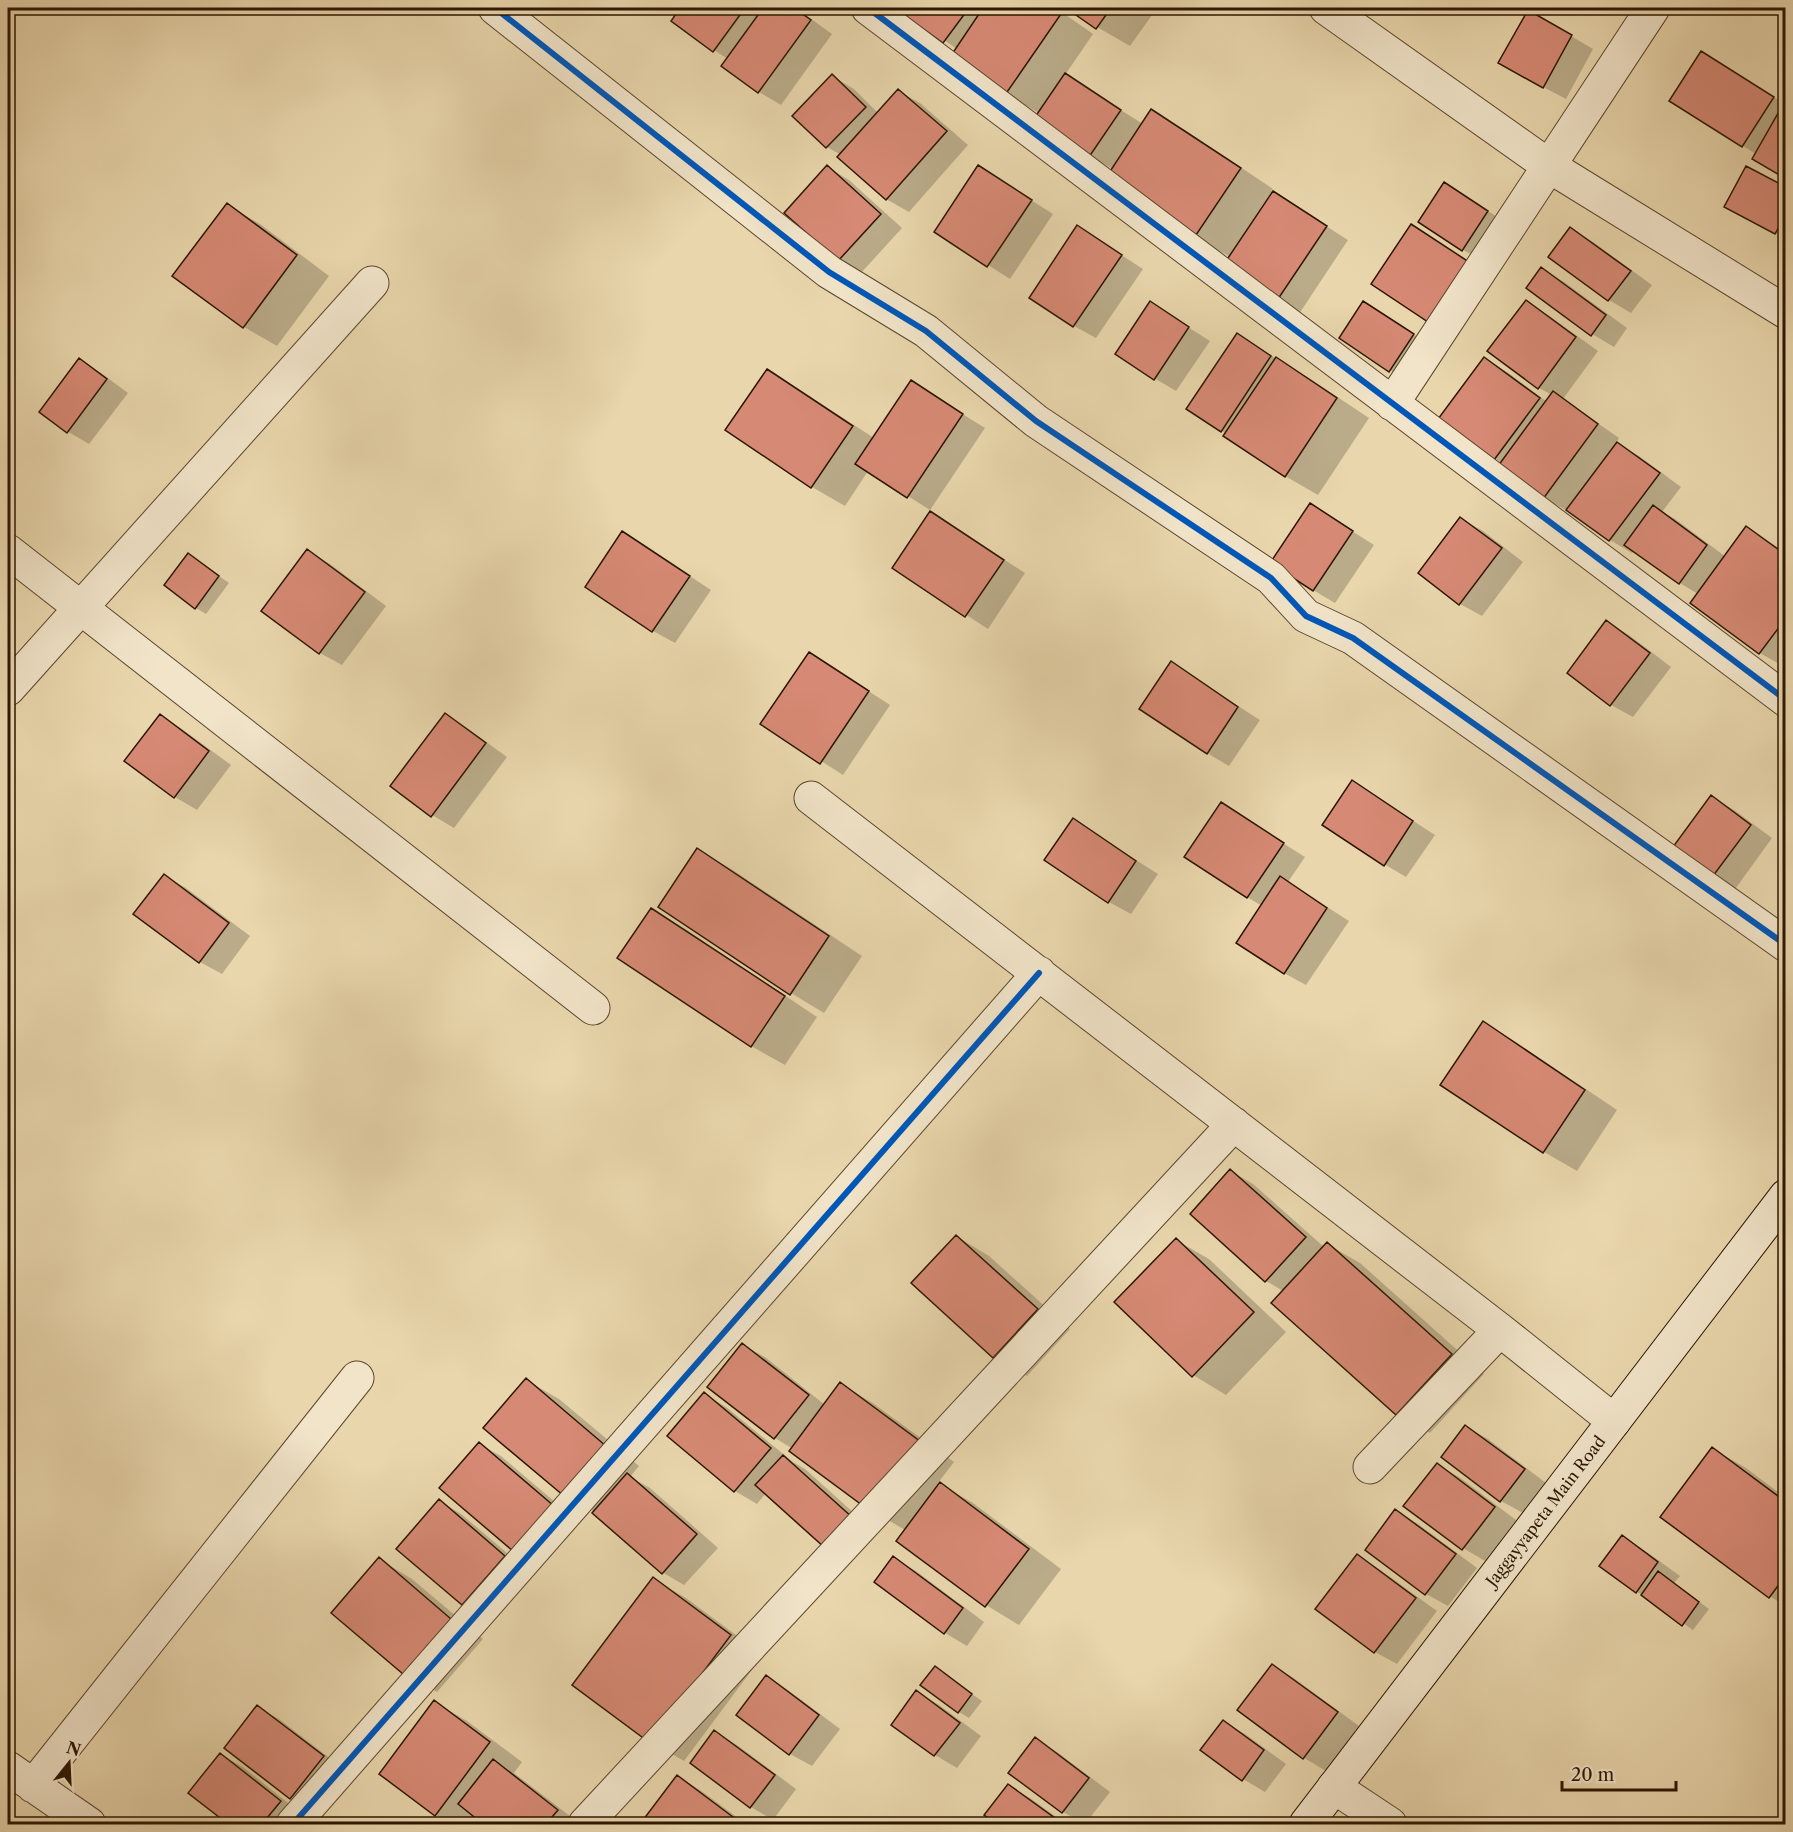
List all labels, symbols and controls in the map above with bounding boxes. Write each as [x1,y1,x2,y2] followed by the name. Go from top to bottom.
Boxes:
[1479,1431,1609,1593] street label: Jaggayyapeta Main Road
[39,1733,99,1793] north arrow
[64,1737,83,1760] text: N
[1562,1754,1676,1792] scale bar
[1571,1764,1615,1786] text: 20 m

